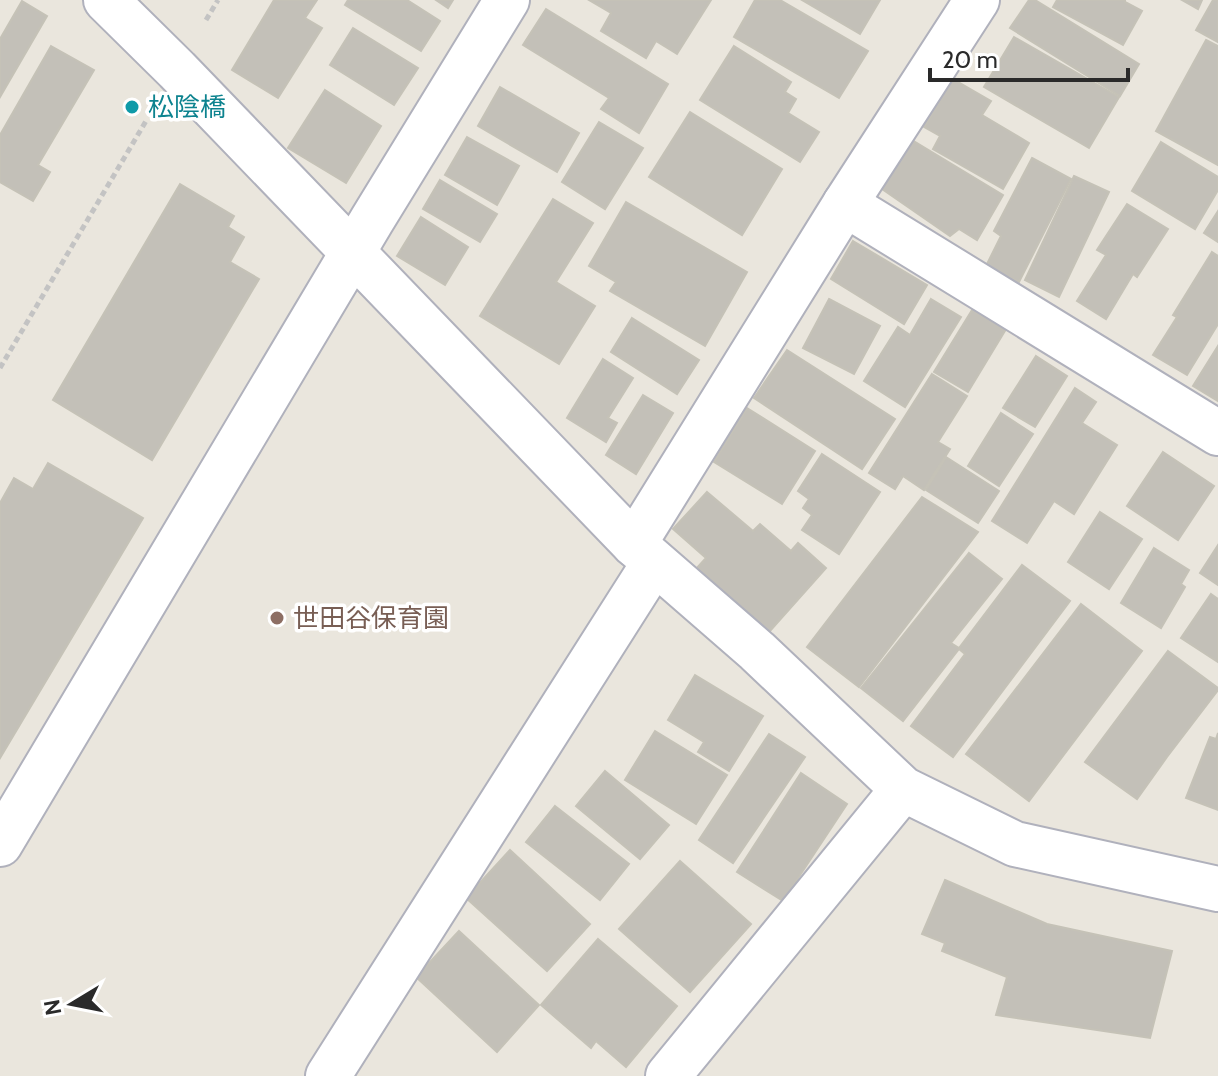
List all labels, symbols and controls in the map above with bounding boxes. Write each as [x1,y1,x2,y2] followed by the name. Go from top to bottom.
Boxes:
[930,32,1128,82] scale bar
[942,45,998,74] text: 20 m
[148,91,226,123] place label: 松陰橋
[123,98,141,116] marker: 松陰橋
[293,602,449,634] place label: 世田谷保育園
[268,609,286,627] marker: 世田谷保育園
[32,964,112,1044] north arrow
[38,997,67,1017] text: N

